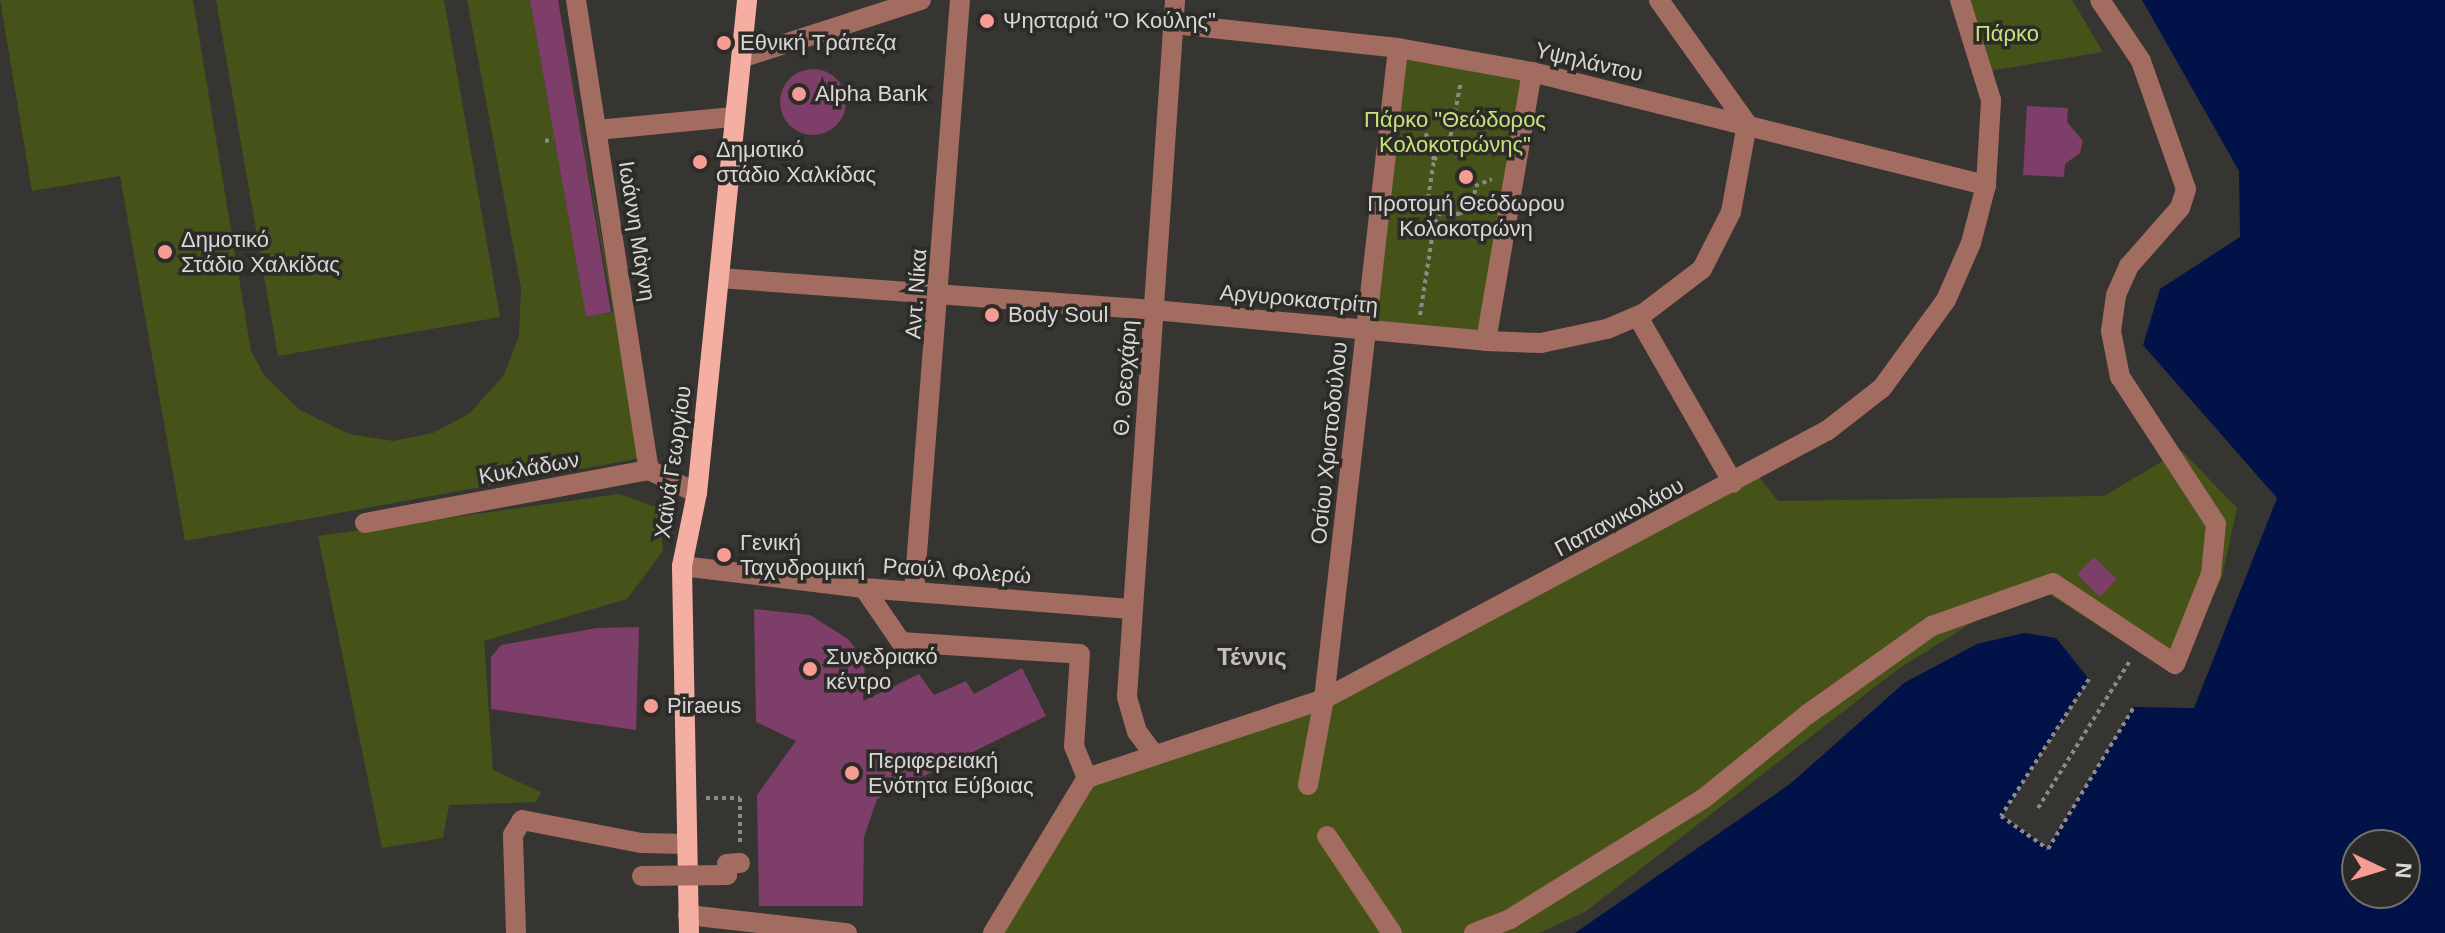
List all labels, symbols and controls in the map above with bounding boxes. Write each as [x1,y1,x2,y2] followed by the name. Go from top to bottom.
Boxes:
[1003,8,1216,34] place label: Ψησταριά "Ο Κούλης"
[978,12,996,30] marker: Ψησταριά "Ο Κούλης"
[1975,21,2039,47] park label: Πάρκο
[740,30,897,56] place label: Εθνική Τράπεζα
[715,34,733,52] marker: Εθνική Τράπεζα
[1533,37,1645,87] street label: Υψηλάντου
[815,81,928,107] place label: Alpha Bank
[790,85,808,103] marker: Alpha Bank
[1364,106,1546,158] park label: Πάρκο "Θεώδορος Κολοκοτρώνης"
[716,136,876,188] place label: Δημοτικό στάδιο Χαλκίδας
[691,153,709,171] marker: Δημοτικό στάδιο Χαλκίδας
[613,159,661,303] street label: Ιωάννη Μὰγνη
[1457,168,1475,186] marker: Προτομή Θεόδωρου Κολοκοτρώνη
[1367,190,1565,242] place label: Προτομή Θεόδωρου Κολοκοτρώνη
[181,226,340,278] place label: Δημοτικό Στάδιο Χαλκίδας
[156,243,174,261] marker: Δημοτικό Στάδιο Χαλκίδας
[900,248,932,340] street label: Αντ. Νίκα
[1219,279,1379,319] street label: Αργυροκαστρίτη
[1008,302,1108,328] place label: Body Soul
[983,306,1001,324] marker: Body Soul
[1108,319,1142,437] street label: Θ. Θεοχάρη
[1305,340,1353,546] street label: Οσίου Χριστοδούλου
[649,384,697,540] street label: Χαϊνά Γεωργίου
[477,446,581,490] street label: Κυκλάδων
[1550,472,1688,562] street label: Παπανικολάου
[740,529,865,580] place label: Γενική Ταχυδρομική
[715,546,733,564] marker: Γενική Ταχυδρομική
[882,553,1032,589] street label: Ραούλ Φολερώ
[826,643,938,694] place label: Συνεδριακό κέντρο
[1217,643,1287,671] district label: Τέννις
[801,660,819,678] marker: Συνεδριακό κέντρο
[667,693,742,719] place label: Piraeus
[642,697,660,715] marker: Piraeus
[868,747,1034,798] place label: Περιφερειακή Ενότητα Εύβοιας
[843,764,861,782] marker: Περιφερειακή Ενότητα Εύβοιας
[2341,829,2421,909] north arrow
[2390,862,2416,879] text: N

